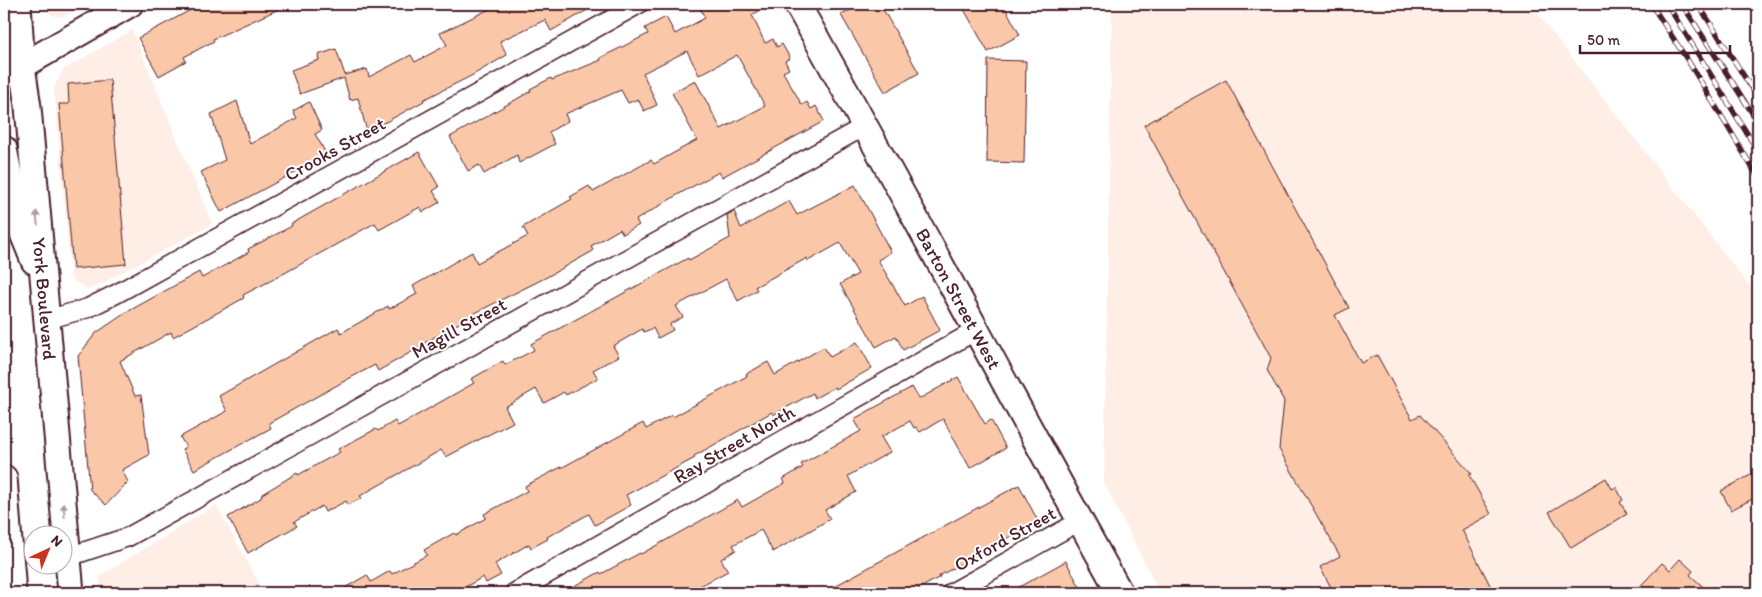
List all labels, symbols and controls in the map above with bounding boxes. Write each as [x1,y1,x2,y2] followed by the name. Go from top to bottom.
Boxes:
[1580,22,1730,54] scale bar
[1587,31,1620,49] text: 50 m
[281,112,389,186] street label: Crooks Street
[33,210,41,226] one-way arrow
[911,224,1007,373] street label: Barton Street West
[28,236,62,362] street label: York Boulevard
[408,293,510,363] street label: Magill Street
[669,400,799,488] street label: Ray Street North
[59,502,67,518] one-way arrow
[950,502,1060,576] street label: Oxford Street
[22,524,72,574] north arrow
[47,532,66,550] text: N

